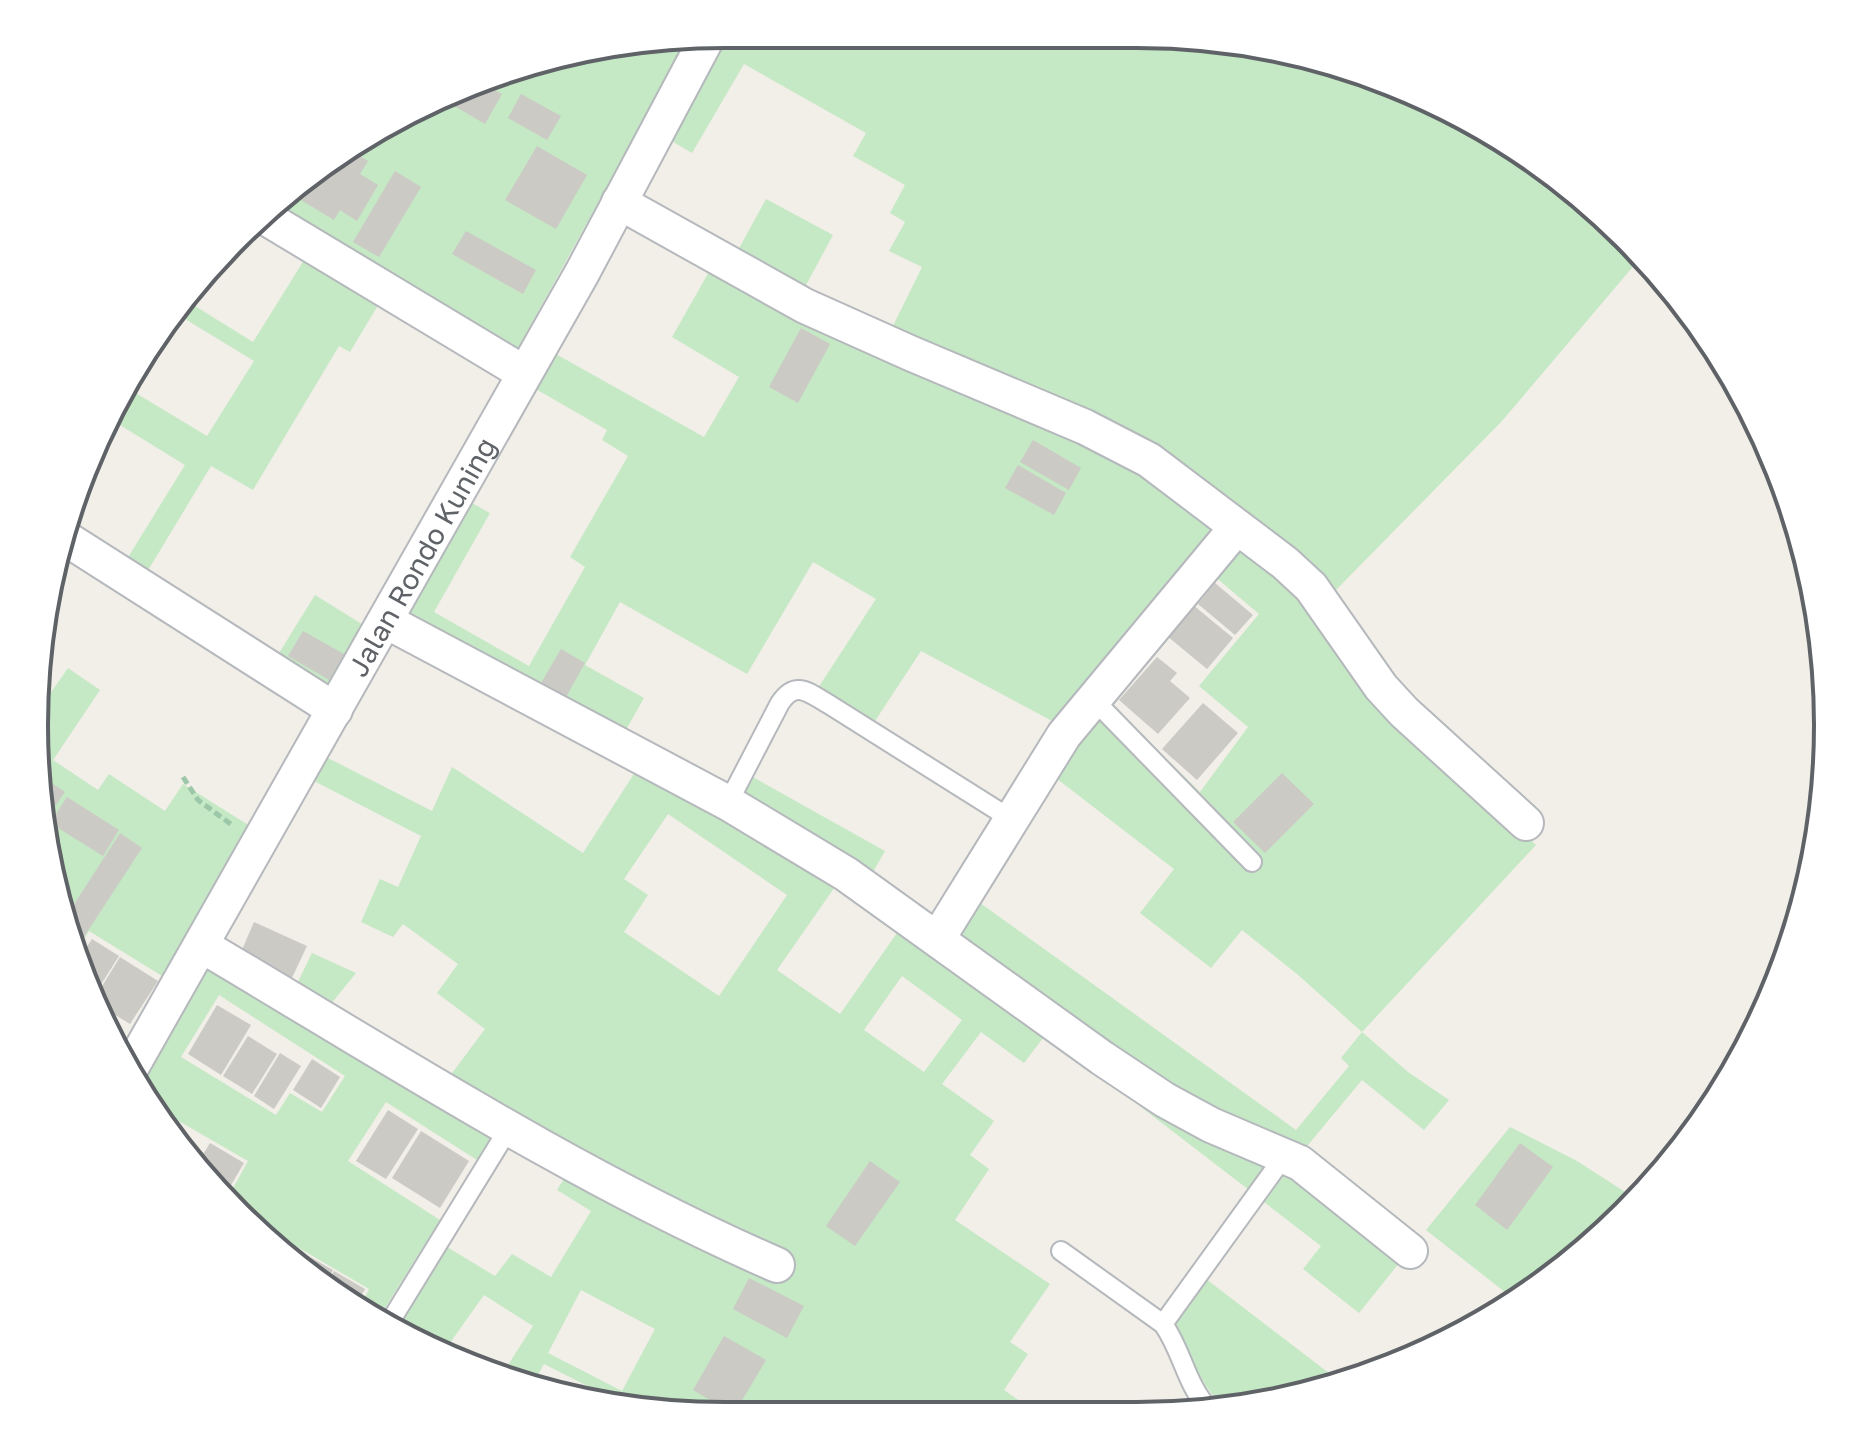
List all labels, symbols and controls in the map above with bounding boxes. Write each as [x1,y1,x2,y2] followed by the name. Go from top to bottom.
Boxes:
[340,431,502,682] street label: Jalan Rondo Kuning

